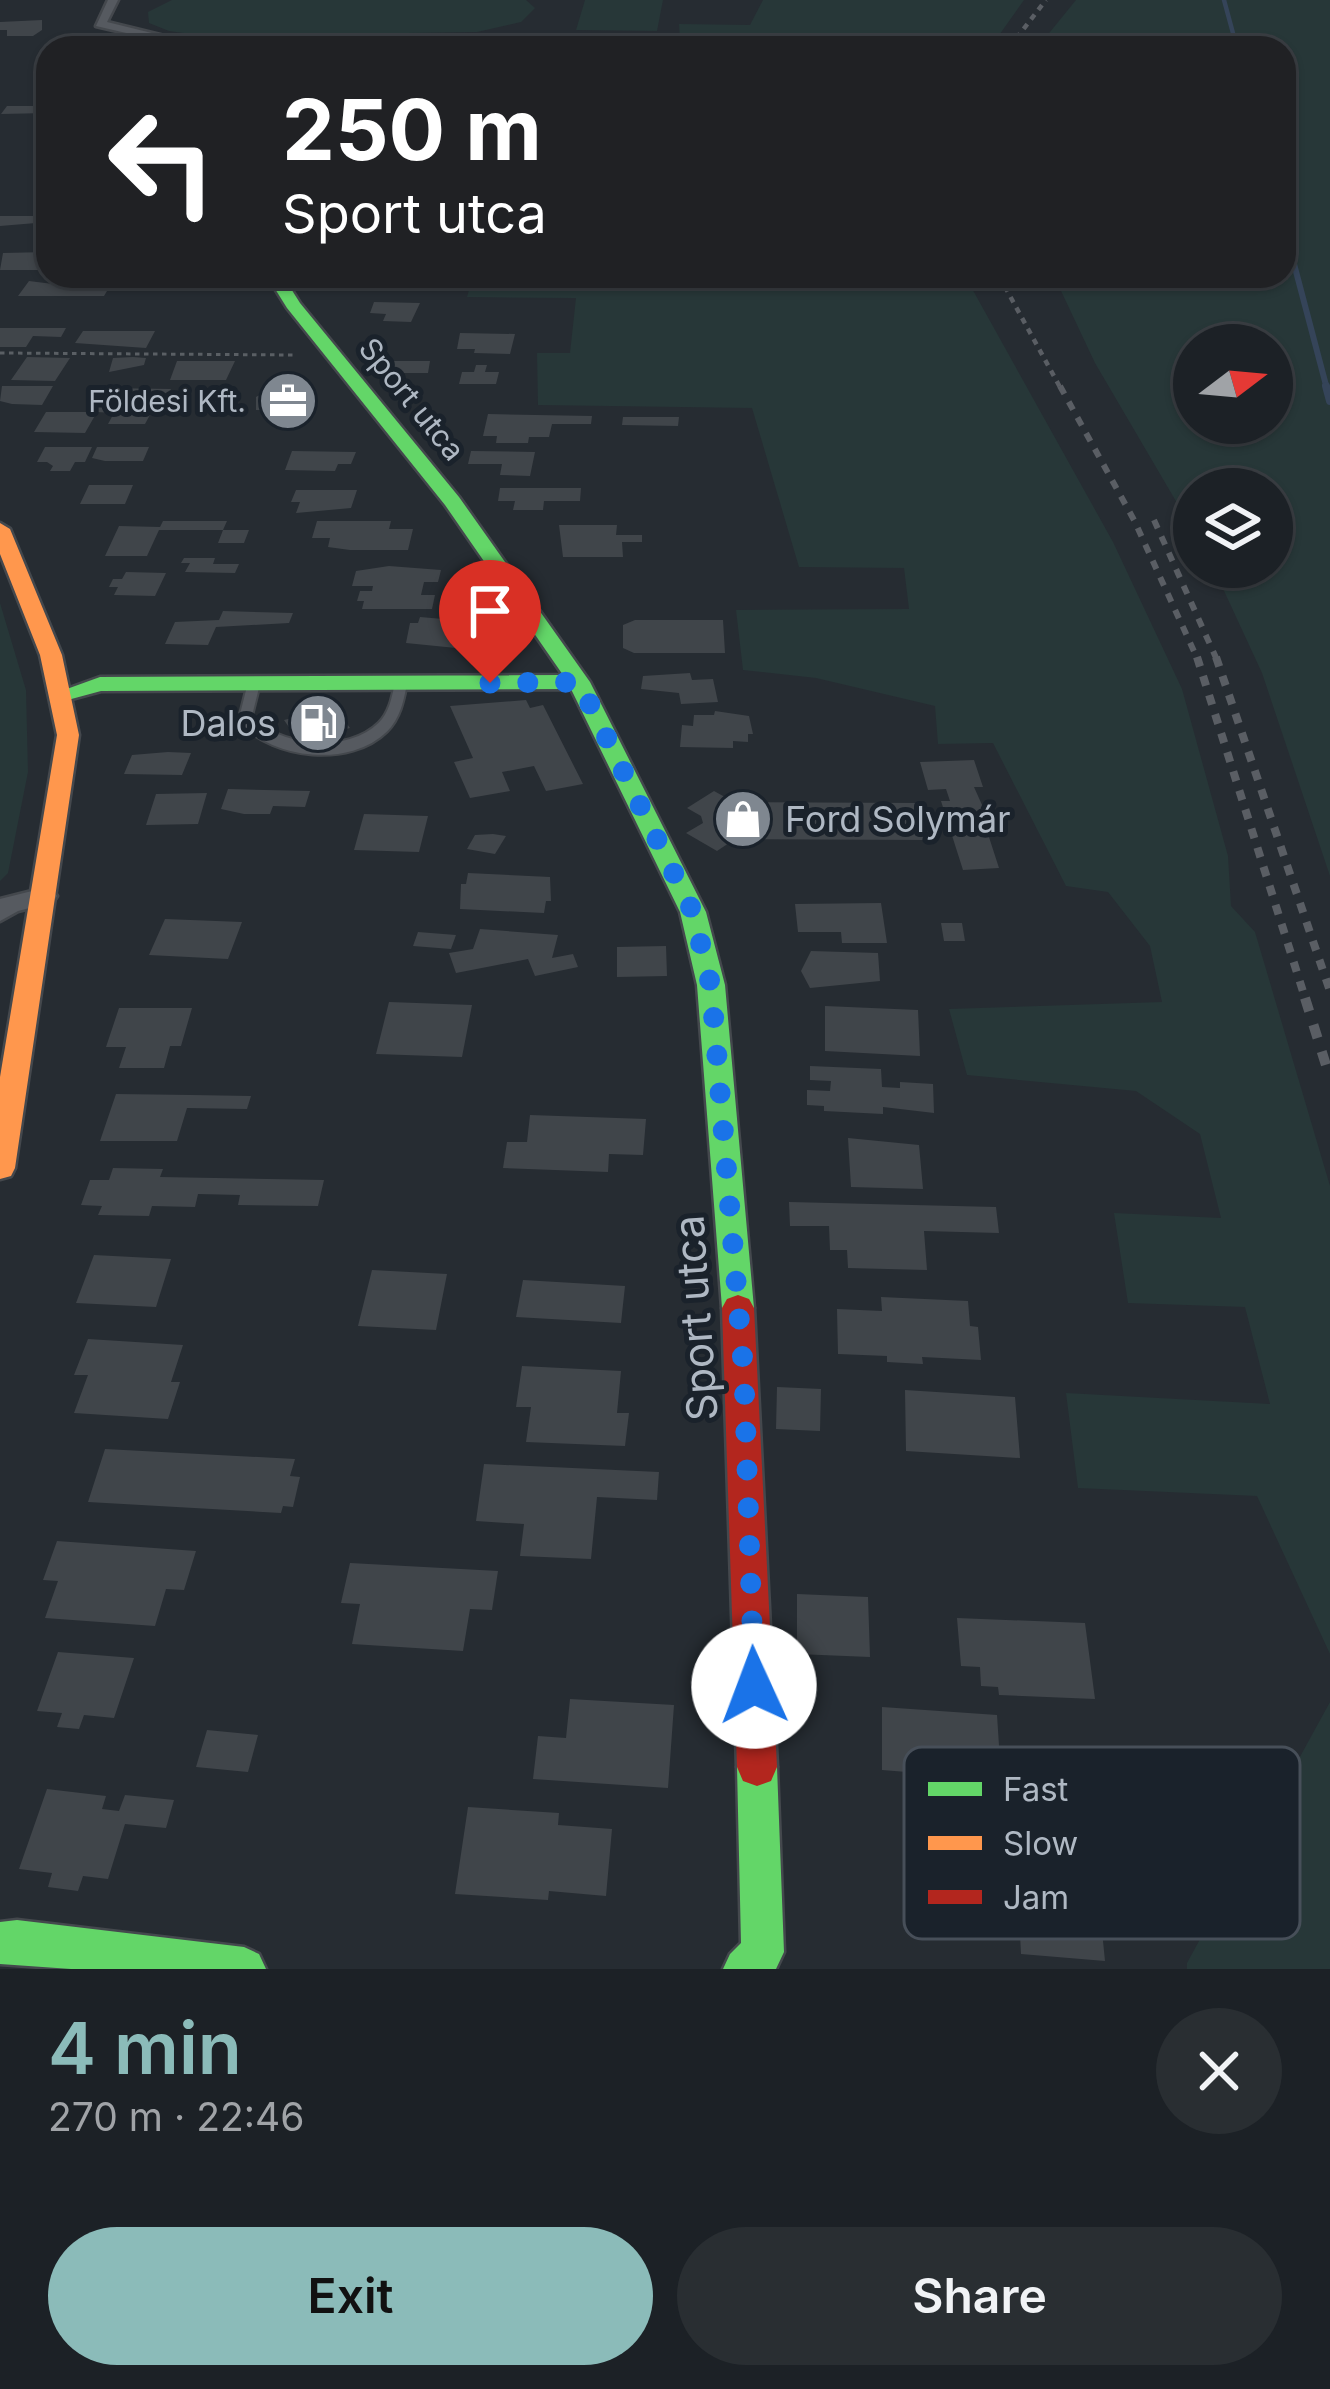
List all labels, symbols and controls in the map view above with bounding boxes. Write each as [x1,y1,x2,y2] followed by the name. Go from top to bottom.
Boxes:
[282,79,542,180] text: 250 m
[84,84,240,240] icon: left
[282,181,547,246] text: Sport utca
[1173,324,1293,444] north arrow
[1173,324,1293,588] map controls
[352,330,472,468] street label: Sport utca
[257,370,319,432] office icon: Földesi Kft.
[88,383,246,419] place label: Földesi Kft.
[1173,468,1293,588] button: layers
[439,560,541,683] pin
[457,578,523,644] icon: arrive
[287,692,349,754] fuel station icon: Dalos
[180,701,276,745] place label: Dalos
[712,788,774,850] shop icon: Ford Solymár
[785,797,1011,841] place label: Ford Solymár
[662,1213,728,1423] street label: Sport utca
[691,1623,817,1749] position arrow
[904,1747,1300,1939] legend
[1003,1769,1069,1809] text: Fast
[1003,1823,1078,1863] text: Slow
[1003,1877,1069,1917] text: Jam
[48,2004,242,2091] text: 4 min
[1156,2008,1282,2134] button: close
[48,2093,304,2140] text: 270 m · 22:46
[48,2227,653,2365] button: Exit
[677,2227,1282,2365] button: Share

